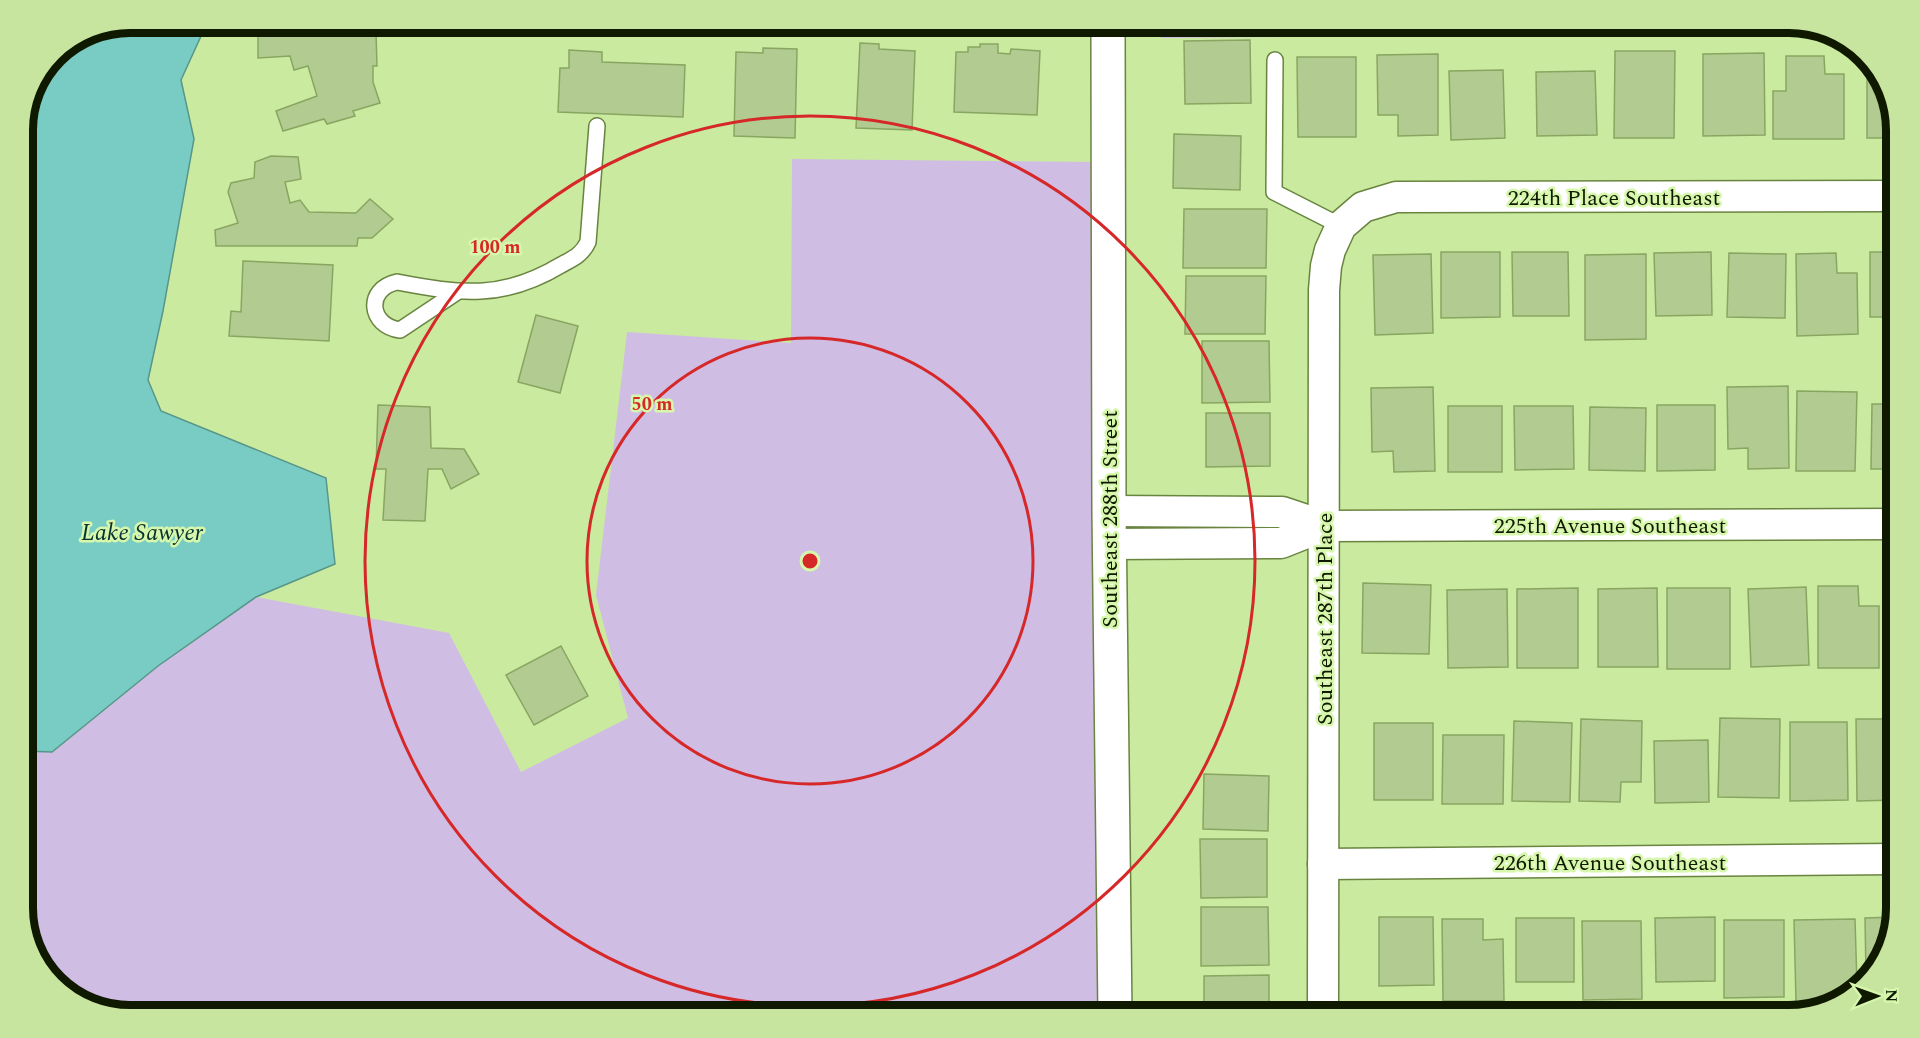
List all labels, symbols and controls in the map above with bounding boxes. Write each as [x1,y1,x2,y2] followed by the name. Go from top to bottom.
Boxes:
[1508,182,1720,215] street label: 224th Place Southeast
[469,234,521,261] text: 100 m
[632,391,672,418] text: 50 m
[1094,410,1127,628] street label: Southeast 288th Street
[1494,510,1727,543] street label: 225th Avenue Southeast
[1309,513,1342,725] street label: Southeast 287th Place
[81,515,204,551] water label: Lake Sawyer
[800,551,820,571] centre of rings
[1494,847,1727,880] street label: 226th Avenue Southeast
[1847,966,1907,1026] north arrow
[1879,989,1903,1002] text: N

